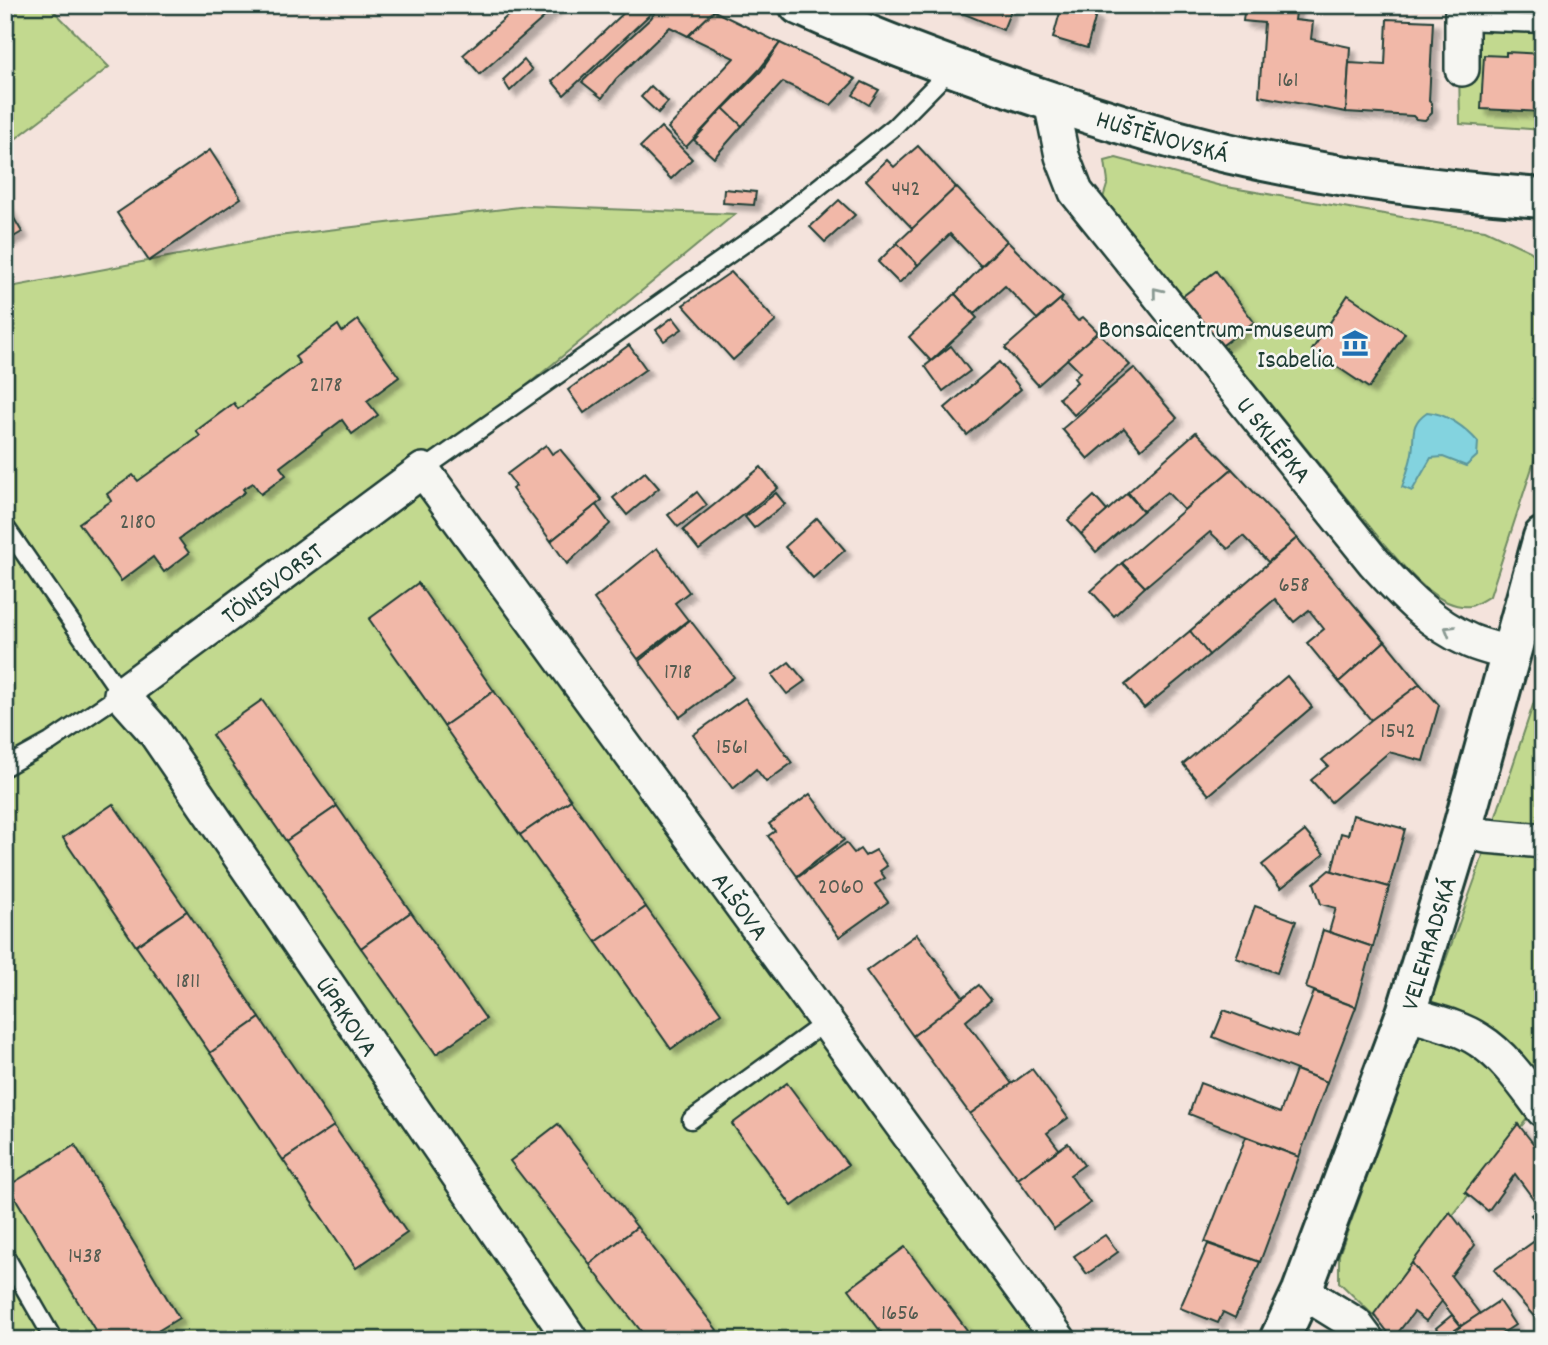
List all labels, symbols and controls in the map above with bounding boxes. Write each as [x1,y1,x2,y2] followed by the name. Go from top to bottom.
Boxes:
[1277,65,1299,98] house number: 161
[1091,102,1232,175] street label: HUŠTĚNOVSKÁ
[891,174,921,207] house number: 442
[1152,288,1165,300] one-way arrow
[1099,313,1335,380] place label: Bonsaicentrum-museum Isabelia
[1340,328,1370,358] museum icon: Bonsaicentrum-museum Isabelia
[309,370,343,403] house number: 2178
[1226,390,1319,493] street label: U SKLÉPKA
[120,507,156,540] house number: 2180
[215,535,333,635] street label: TÖNISVORST
[1278,570,1310,603] house number: 658
[1444,625,1457,638] one-way arrow
[664,657,692,690] house number: 1718
[1380,716,1416,749] house number: 1542
[716,732,748,765] house number: 1561
[701,865,776,950] street label: ALŠOVA
[818,872,864,905] house number: 2060
[1393,873,1469,1015] street label: VELEHRADSKÁ
[176,966,200,999] house number: 1811
[305,970,386,1066] street label: ÚPRKOVA
[68,1241,102,1274] house number: 1438
[881,1298,919,1331] house number: 1656

